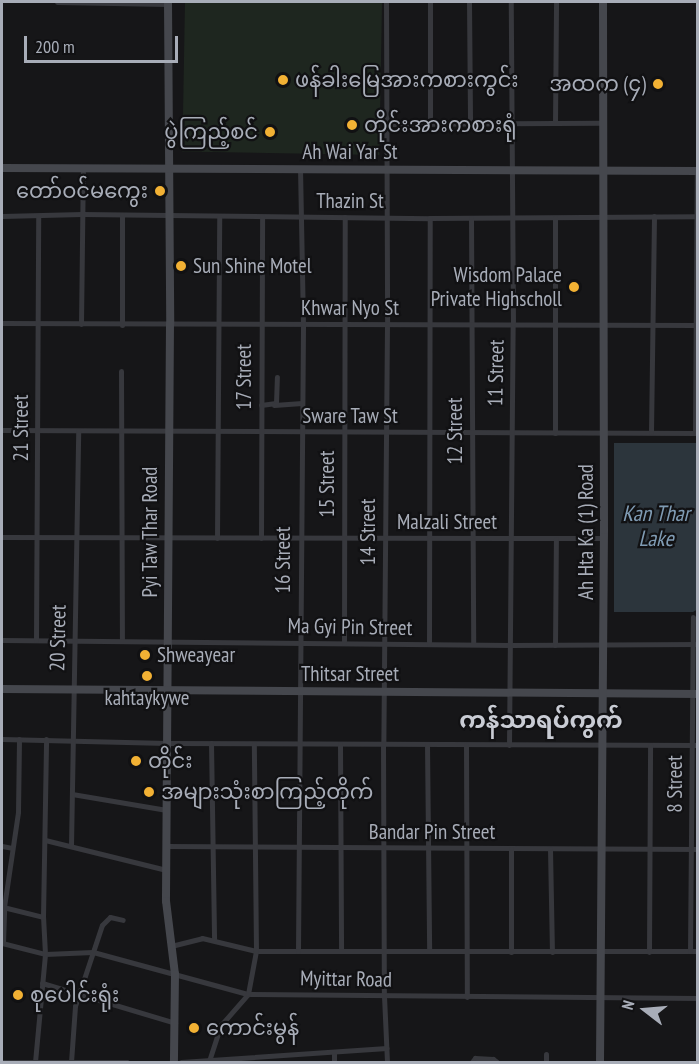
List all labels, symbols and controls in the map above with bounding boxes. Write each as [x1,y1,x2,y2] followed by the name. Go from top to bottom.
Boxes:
[27,24,182,62] scale bar
[35,35,75,58] text: 200 m
[295,67,519,93] place label: ဖန်ခါးမြေအားကစားကွင်း
[549,71,646,97] place label: အထက (၄)
[276,73,290,87] marker: ဖန်ခါးမြေအားကစားကွင်း
[651,77,665,91] marker: အထက (၄)
[364,112,517,138] place label: တိုင်းအားကစားရုံ
[345,118,359,132] marker: တိုင်းအားကစားရုံ
[164,119,258,145] place label: ပွဲကြည့်စင်
[263,125,277,139] marker: ပွဲကြည့်စင်
[302,139,398,165] street label: Ah Wai Yar St
[16,178,148,204] place label: တော်ဝင်မကွေး
[153,184,167,198] marker: တော်ဝင်မကွေး
[316,188,384,214] street label: Thazin St
[193,253,312,279] place label: Sun Shine Motel
[174,259,188,273] marker: Sun Shine Motel
[431,262,562,312] place label: Wisdom Palace Private Highscholl
[567,280,581,294] marker: Wisdom Palace Private Highscholl
[301,295,399,321] street label: Khwar Nyo St
[483,339,509,407] street label: 11 Street
[231,344,257,410] street label: 17 Street
[8,395,34,461] street label: 21 Street
[442,398,468,464] street label: 12 Street
[302,403,398,429] street label: Sware Taw St
[314,451,340,517] street label: 15 Street
[573,464,599,600] street label: Ah Hta Ka (1) Road
[137,466,163,598] street label: Pyi Taw Thar Road
[355,499,381,565] street label: 14 Street
[622,500,690,552] water label: Kan Thar Lake
[397,509,497,535] street label: Malzali Street
[270,527,296,593] street label: 16 Street
[45,604,71,672] street label: 20 Street
[287,613,413,641] street label: Ma Gyi Pin Street
[157,642,235,668] place label: Shweayear
[138,648,152,662] marker: Shweayear
[301,661,399,687] street label: Thitsar Street
[140,669,154,683] marker: kahtaykywe
[105,685,189,711] place label: kahtaykywe
[459,706,623,734] district label: ကန်သာရပ်ကွက်
[148,748,193,774] place label: တိုင်း
[129,754,143,768] marker: တိုင်း
[662,755,688,813] street label: 8 Street
[161,779,373,805] place label: အများသုံးစာကြည့်တိုက်
[142,785,156,799] marker: အများသုံးစာကြည့်တိုက်
[369,819,495,845] street label: Bandar Pin Street
[300,966,392,992] street label: Myittar Road
[615,980,675,1040] north arrow
[30,982,119,1008] place label: စုပေါင်းရုံး
[11,988,25,1002] marker: စုပေါင်းရုံး
[617,998,638,1012] text: N
[206,1015,299,1041] place label: ကောင်းမွန်
[187,1021,201,1035] marker: ကောင်းမွန်

